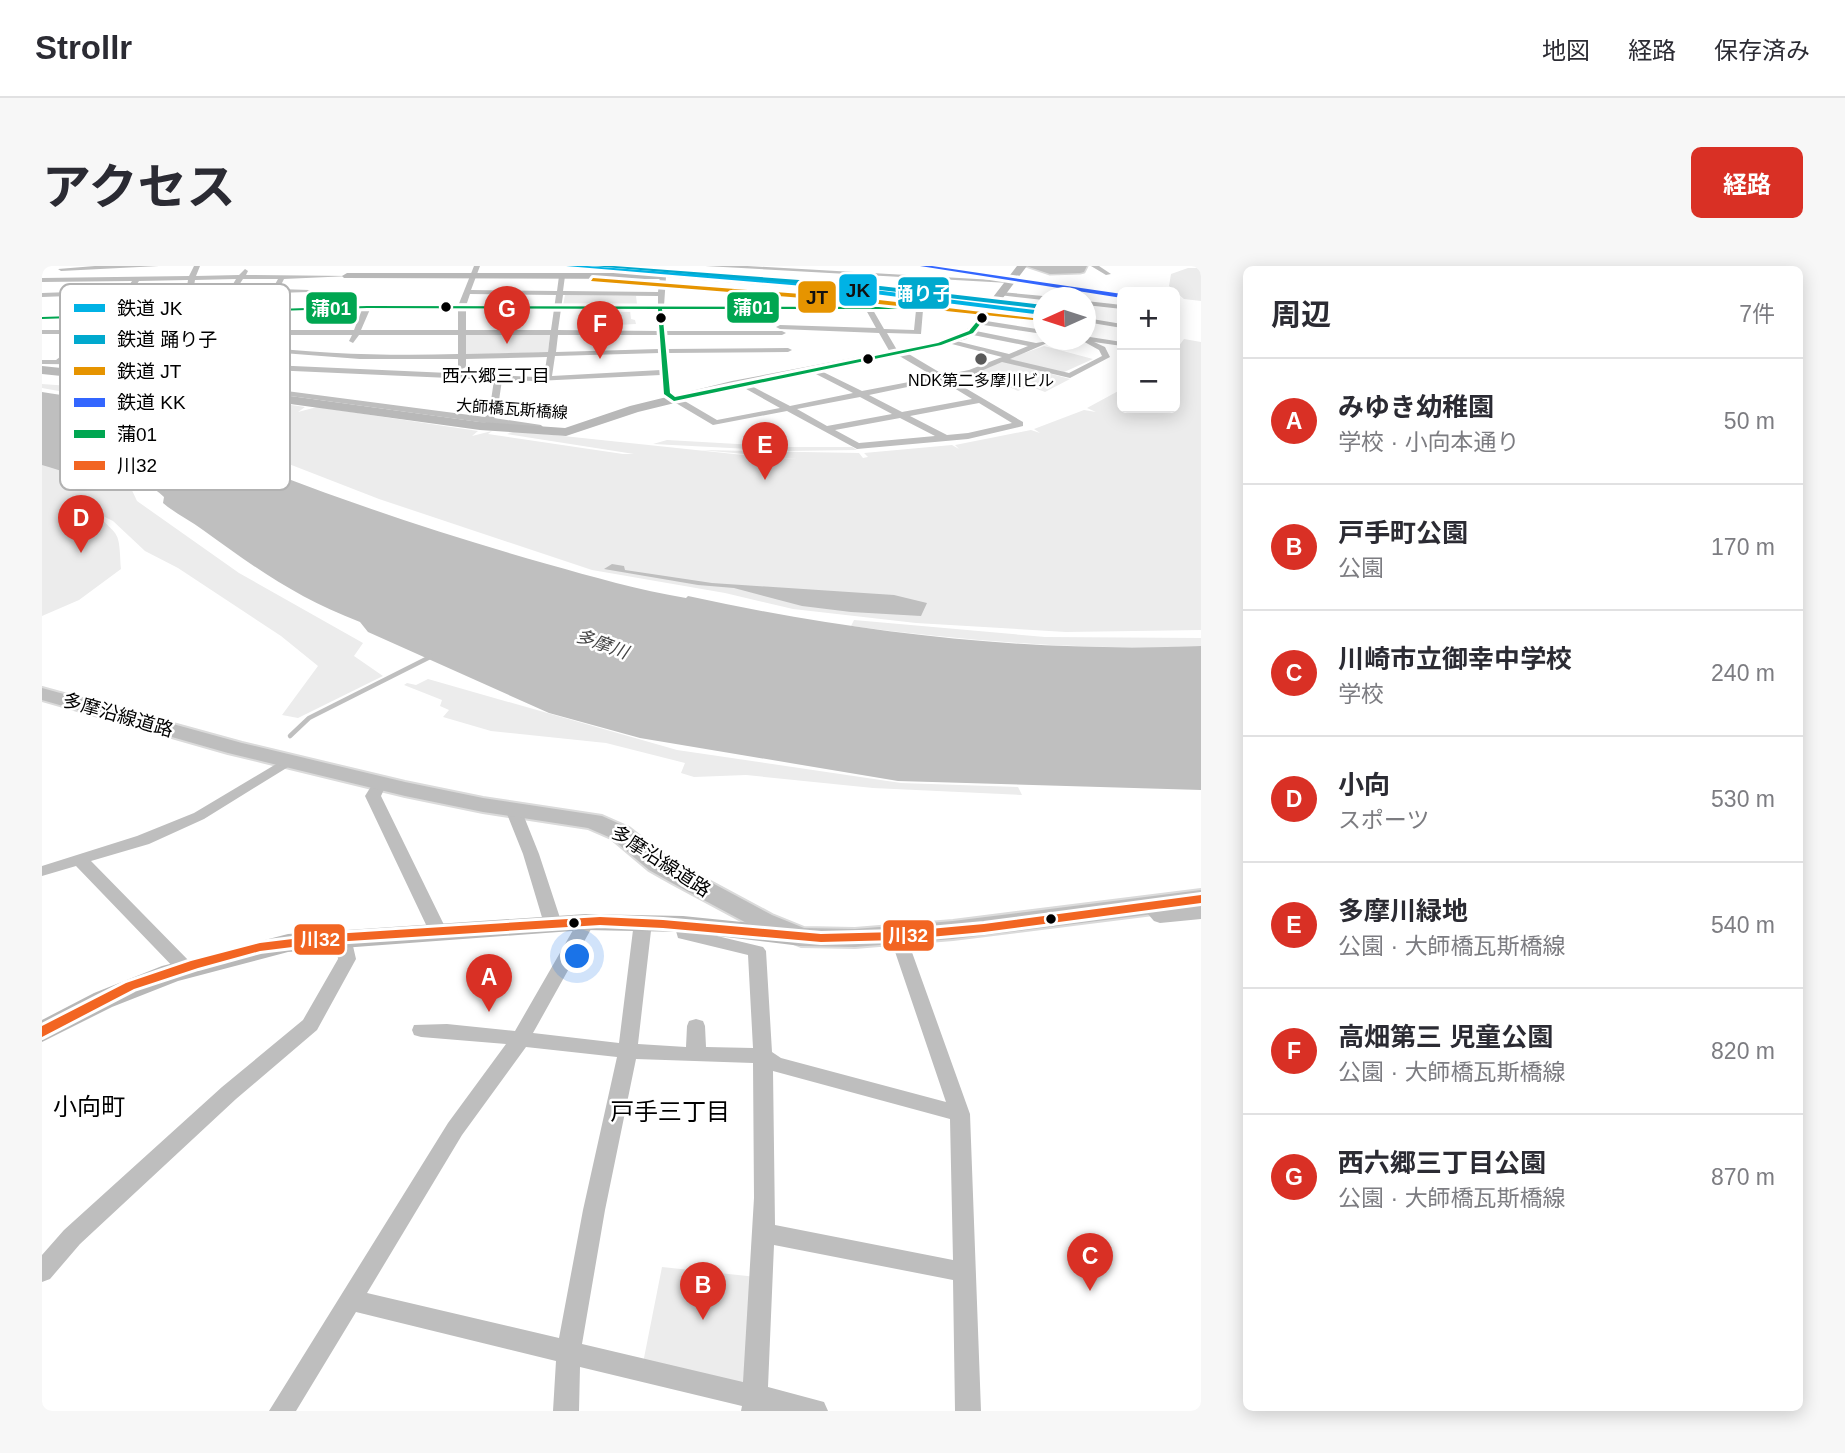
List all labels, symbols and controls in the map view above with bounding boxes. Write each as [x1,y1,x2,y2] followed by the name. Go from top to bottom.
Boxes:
[35,29,132,66] text: Strollr
[1542,37,1590,64] text: 地図
[1628,37,1676,64] text: 経路
[1714,37,1810,64] text: 保存済み
[1691,147,1803,218] button: 経路
[42,160,236,214] text: アクセス
[838,273,878,307] line badge: JK
[897,276,950,310] line badge: 踊り子
[797,280,837,314] line badge: JT
[846,280,870,301] text: JK
[894,283,952,304] text: 踊り子
[60,284,290,490] legend
[484,286,530,344] pin: G
[806,287,828,308] text: JT
[1033,287,1096,350] north arrow
[1117,287,1180,413] map controls
[1117,287,1180,350] button: +
[305,291,358,325] line badge: 蒲01
[726,291,780,324] line badge: 蒲01
[733,297,773,318] text: 蒲01
[117,298,183,319] text: 鉄道 JK
[311,298,351,319] text: 蒲01
[1271,298,1331,331] text: 周辺
[439,300,453,314] unlabelled marker
[577,301,623,359] pin: F
[1739,301,1775,327] text: 7件
[654,311,668,325] unlabelled marker
[975,311,989,325] unlabelled marker
[117,329,217,350] text: 鉄道 踊り子
[1117,350,1180,413] button: −
[973,351,989,367] marker: NDK第二多摩川ビル
[861,352,875,366] unlabelled marker
[117,361,182,382] text: 鉄道 JT
[442,366,550,386] district label: 西六郷三丁目
[908,372,1054,389] place label: NDK第二多摩川ビル
[117,392,186,413] text: 鉄道 KK
[1338,392,1494,422] text: みゆき幼稚園
[456,397,568,421] street label: 大師橋瓦斯橋線
[1286,408,1302,434] text: A
[1724,408,1775,434] text: 50 m
[742,422,788,480] pin: E
[117,424,157,445] text: 蒲01
[1338,429,1519,455] text: 学校 · 小向本通り
[117,455,157,476] text: 川32
[58,495,104,553] pin: D
[1338,518,1468,548] text: 戸手町公園
[1286,534,1302,560] text: B
[1711,534,1775,560] text: 170 m
[1338,555,1384,581] text: 公園
[573,625,633,663] water label: 多摩川
[1338,644,1572,674] text: 川崎市立御幸中学校
[1286,660,1302,686] text: C
[1711,660,1775,686] text: 240 m
[1338,681,1384,707] text: 学校
[60,689,176,741] street label: 多摩沿線道路
[1338,770,1390,800] text: 小向
[1286,786,1302,812] text: D
[1711,786,1775,812] text: 530 m
[1338,807,1430,833] text: スポーツ
[607,821,715,901] street label: 多摩沿線道路
[1338,896,1468,926] text: 多摩川緑地
[1044,912,1058,926] unlabelled marker
[1286,912,1302,938] text: E
[1711,912,1775,938] text: 540 m
[567,916,581,930] unlabelled marker
[882,919,935,952] line badge: 川32
[293,923,346,956] line badge: 川32
[888,925,928,946] text: 川32
[300,929,340,950] text: 川32
[1338,933,1565,959] text: 公園 · 大師橋瓦斯橋線
[560,939,594,973] your location
[466,954,512,1012] pin: A
[1338,1022,1553,1052] text: 高畑第三 児童公園
[1287,1038,1301,1064] text: F
[1711,1038,1775,1064] text: 820 m
[1338,1059,1565,1085] text: 公園 · 大師橋瓦斯橋線
[53,1093,125,1120] district label: 小向町
[610,1098,730,1125] district label: 戸手三丁目
[1338,1148,1546,1178] text: 西六郷三丁目公園
[1285,1164,1303,1190] text: G
[1711,1164,1775,1190] text: 870 m
[1338,1185,1565,1211] text: 公園 · 大師橋瓦斯橋線
[1067,1233,1113,1291] pin: C
[680,1262,726,1320] pin: B

